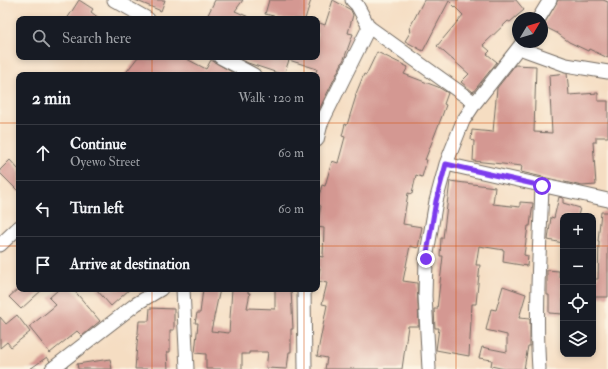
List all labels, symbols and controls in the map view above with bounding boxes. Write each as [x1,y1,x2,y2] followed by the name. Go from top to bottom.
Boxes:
[512,12,548,48] north arrow
[16,16,320,60] search box
[30,27,52,49] icon: search
[62,29,131,48] text: Search here
[32,88,71,109] text: 2 min
[238,90,304,106] text: Walk · 120 m
[70,135,126,154] text: Continue
[32,142,54,164] icon: ahead
[278,145,304,161] text: 60 m
[70,154,140,170] text: Oyewo Street
[533,177,551,195] route start
[32,198,54,220] icon: left
[70,199,124,218] text: Turn left
[278,201,304,217] text: 60 m
[560,213,596,357] map controls
[560,213,596,249] button: +
[560,249,596,285] button: −
[417,250,435,268] route end
[32,254,54,276] icon: arrive
[70,255,190,274] text: Arrive at destination
[560,285,596,321] button: locate
[560,321,596,357] button: layers

